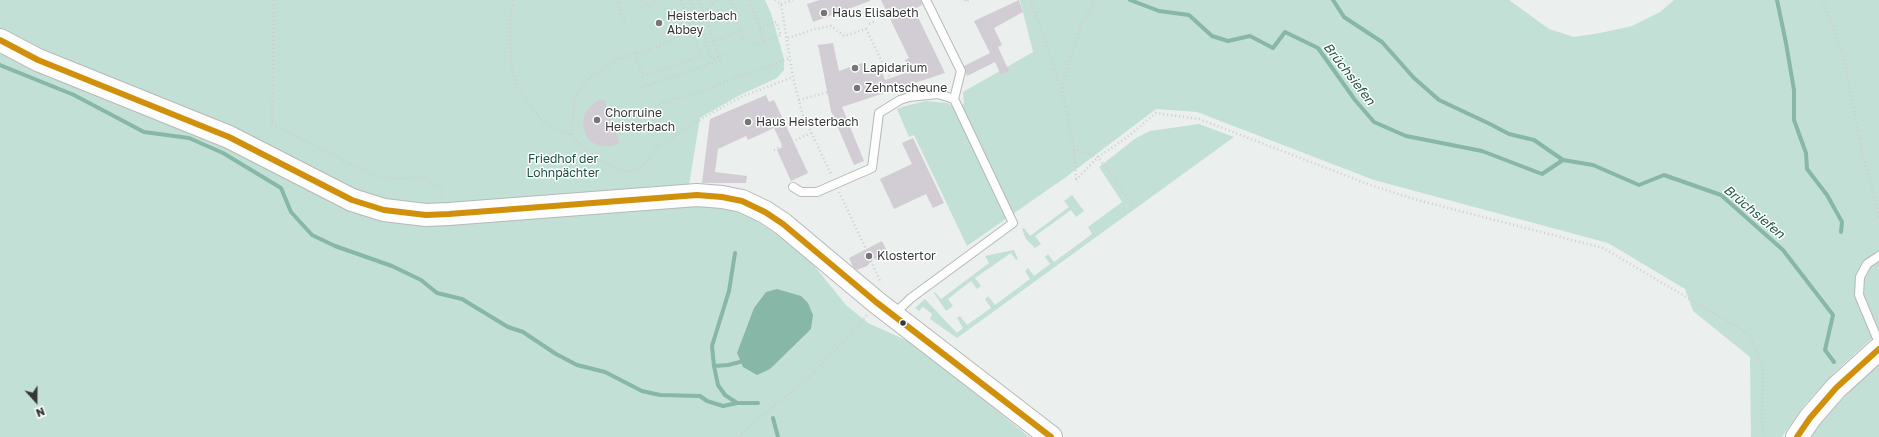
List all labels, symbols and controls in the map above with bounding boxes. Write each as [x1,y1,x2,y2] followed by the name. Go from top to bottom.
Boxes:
[832,6,919,20] place label: Haus Elisabeth
[819,8,829,18] marker: Haus Elisabeth
[667,9,737,37] place label: Heisterbach Abbey
[654,18,664,28] marker: Heisterbach Abbey
[1320,40,1378,108] water label: Brüchsiefen
[863,61,927,75] place label: Lapidarium
[850,63,860,73] marker: Lapidarium
[865,81,947,95] place label: Zehntscheune
[852,83,862,93] marker: Zehntscheune
[605,106,675,134] place label: Chorruine Heisterbach
[592,115,602,125] marker: Chorruine Heisterbach
[756,115,859,129] place label: Haus Heisterbach
[743,117,753,127] marker: Haus Heisterbach
[526,152,600,180] park label: Friedhof der Lohnpächter
[1720,182,1788,242] water label: Brüchsiefen
[877,249,936,263] place label: Klostertor
[864,251,874,261] marker: Klostertor
[898,318,908,328] unlabelled marker
[16,381,56,421] north arrow
[34,405,47,420] text: N

